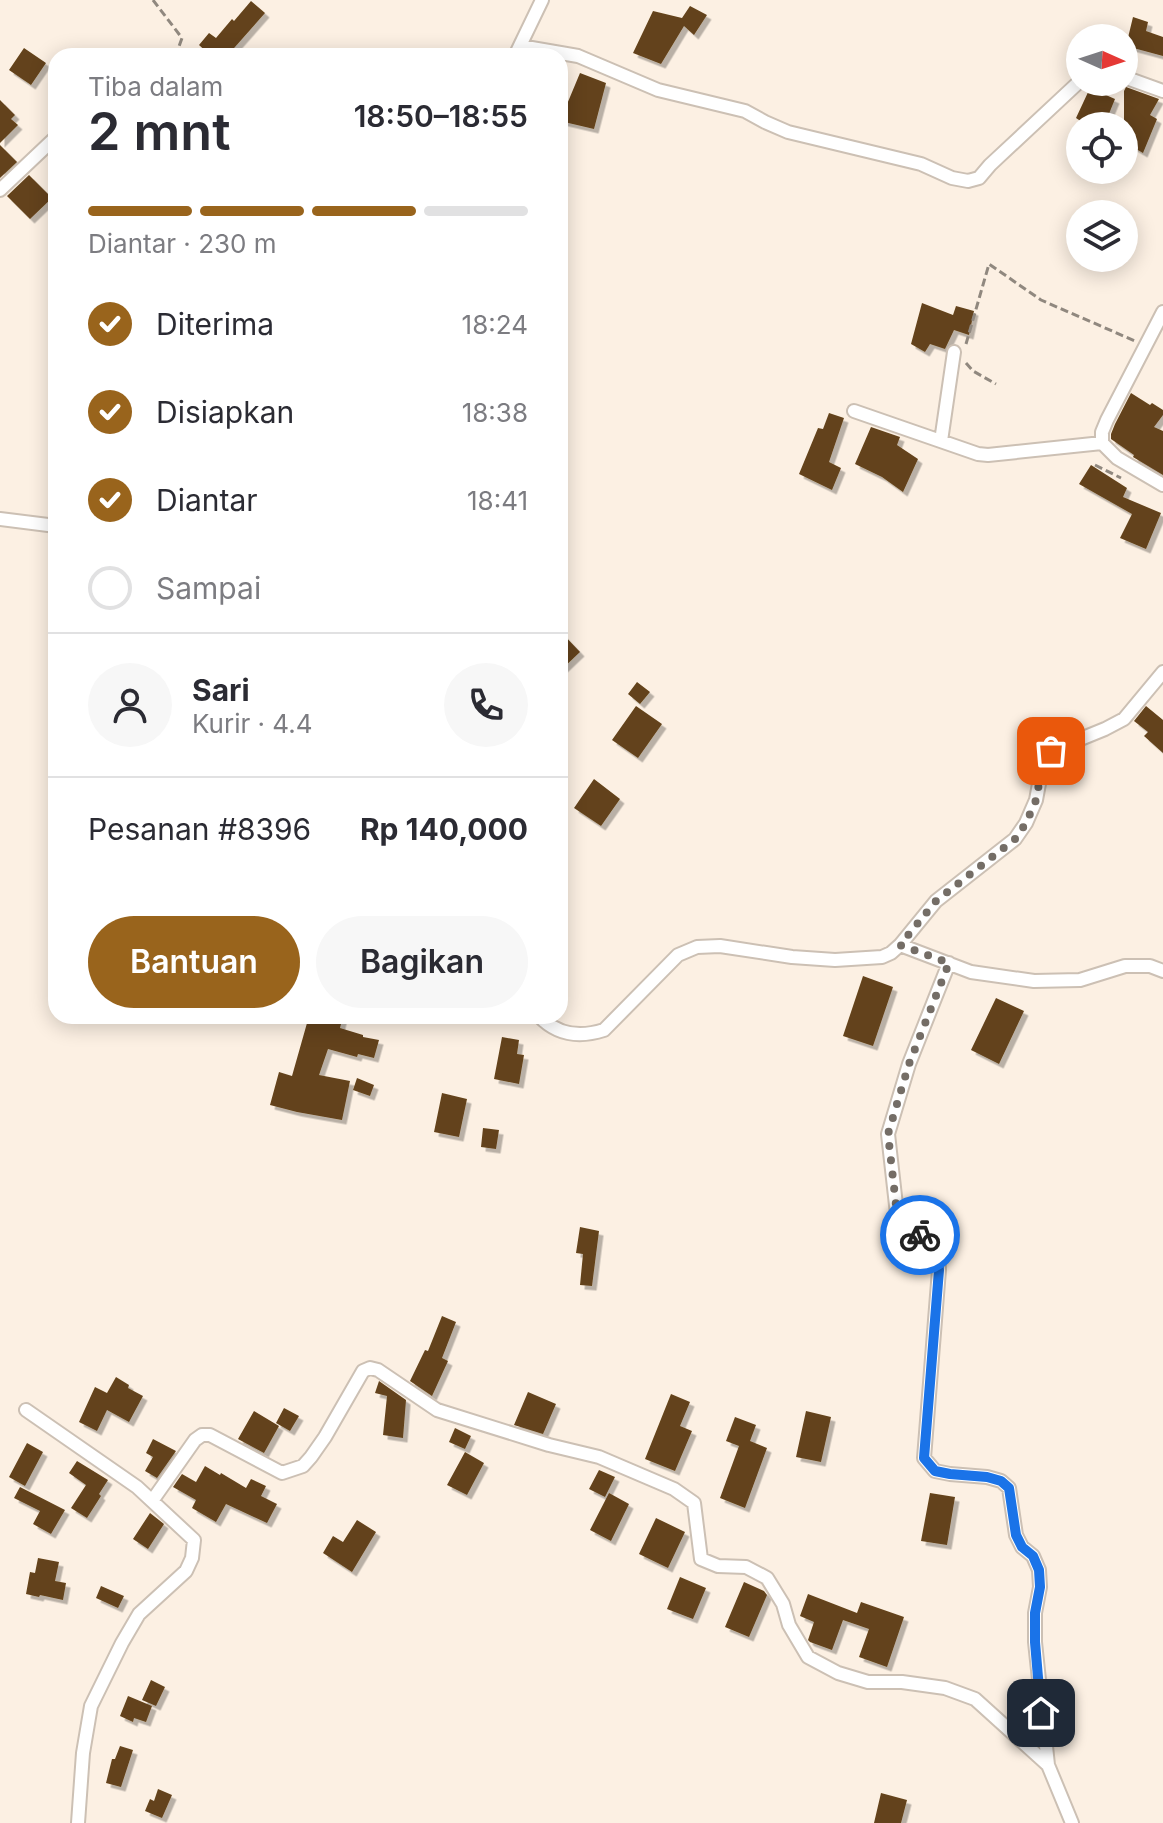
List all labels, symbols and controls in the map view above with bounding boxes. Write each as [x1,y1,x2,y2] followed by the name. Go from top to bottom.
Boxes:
[1066,24,1138,96] north arrow
[1066,24,1138,272] map controls
[88,71,223,102] text: Tiba dalam
[354,98,528,134] text: 18:50–18:55
[88,100,231,163] text: 2 mnt
[1066,112,1138,184] button: locate
[1066,200,1138,272] button: layers
[88,228,277,259] text: Diantar · 230 m
[88,302,132,346] icon: check
[156,306,274,342] text: Diterima
[462,309,528,340] text: 18:24
[88,390,132,434] icon: check
[156,394,294,430] text: Disiapkan
[462,397,528,428] text: 18:38
[88,478,132,522] icon: check
[156,482,258,518] text: Diantar
[467,485,528,516] text: 18:41
[156,570,261,606] text: Sampai
[88,663,172,747] button: person
[444,663,528,747] button: phone
[192,672,250,708] text: Sari
[192,708,313,739] text: Kurir · 4.4
[1017,717,1085,785] pin
[1029,729,1073,773] icon: bag
[88,811,311,847] text: Pesanan #8396
[360,811,528,847] text: Rp 140,000
[88,916,300,1008] button: Bantuan
[316,916,528,1008] button: Bagikan
[880,1195,960,1275] courier
[898,1213,942,1257] icon: bike
[1007,1679,1075,1747] pin
[1019,1691,1063,1735] icon: home

